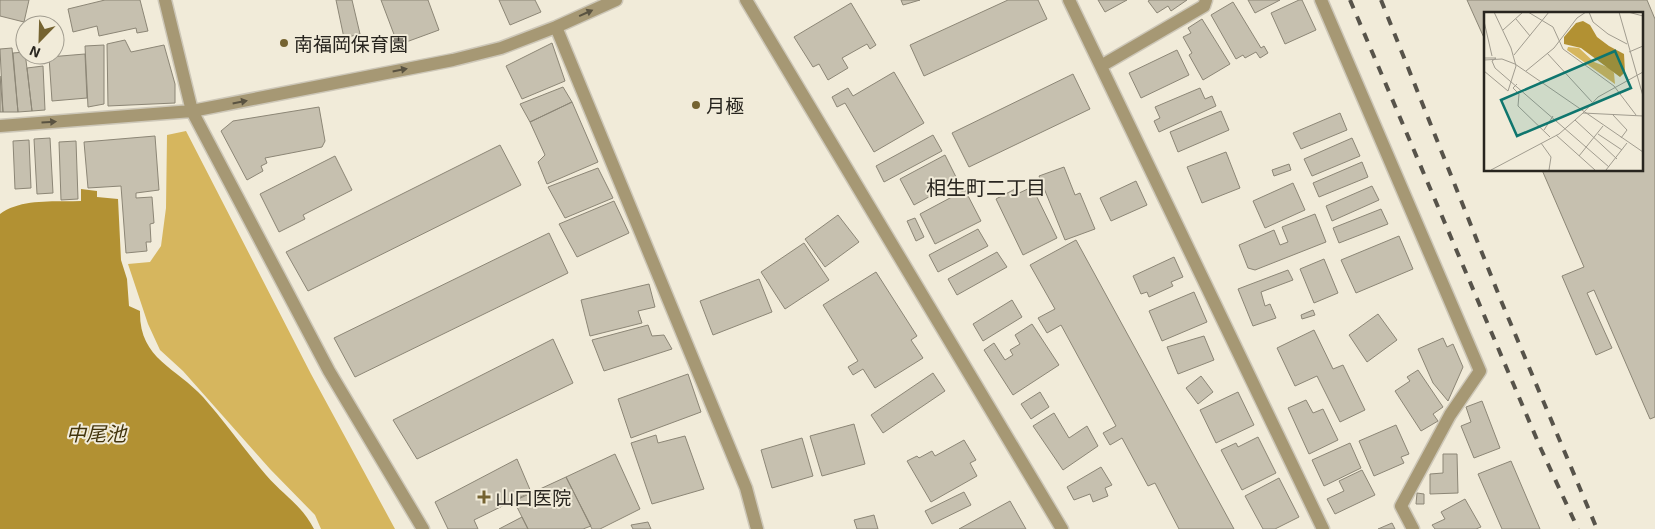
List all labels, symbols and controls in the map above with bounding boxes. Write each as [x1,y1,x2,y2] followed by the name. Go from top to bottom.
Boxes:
[579,9,593,17] one-way arrow
[1484,12,1642,171] inset map
[15,15,65,65] north arrow
[294,32,408,55] place label: 南福岡保育園
[278,37,290,49] marker: 南福岡保育園
[27,43,43,62] text: N
[392,66,408,74] one-way arrow
[706,94,744,117] place label: 月極
[232,97,248,105] one-way arrow
[690,99,702,111] marker: 月極
[41,118,57,126] one-way arrow
[926,175,1046,199] district label: 相生町二丁目
[66,421,128,445] water label: 中尾池
[495,486,571,509] place label: 山口医院
[477,490,491,504] marker: 山口医院

